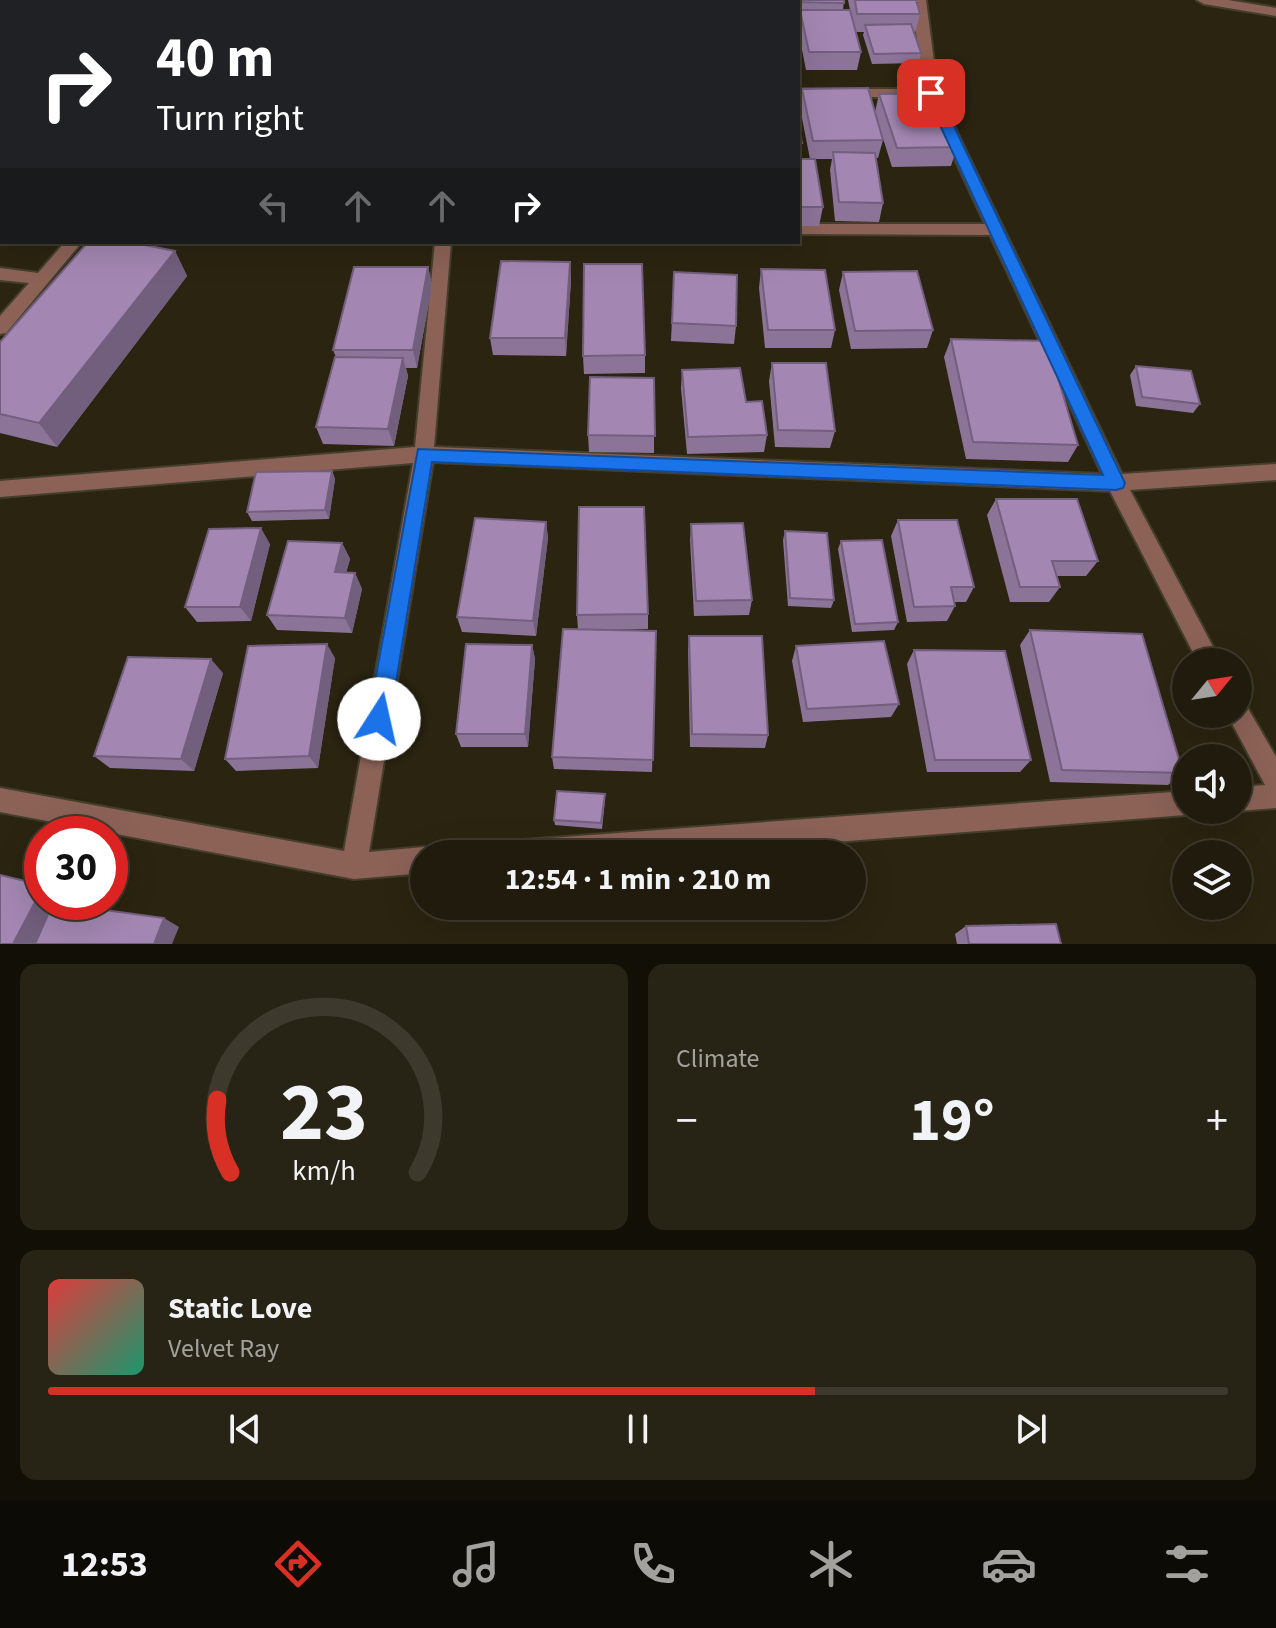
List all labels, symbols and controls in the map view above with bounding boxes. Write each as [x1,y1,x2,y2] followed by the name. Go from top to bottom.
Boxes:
[156,19,274,98] text: 40 m
[24,32,128,136] icon: right
[897,59,965,127] pin
[909,71,953,115] icon: arrive
[156,93,304,144] text: Turn right
[252,184,296,228] icon: left
[336,184,380,228] icon: ahead
[420,184,464,228] icon: ahead
[504,184,548,228] icon: right
[1172,648,1252,728] north arrow
[1172,648,1252,920] map controls
[337,677,421,761] position arrow
[1172,744,1252,824] button: sound
[24,816,128,920] speed limit sign: 30
[1172,840,1252,920] button: layers
[505,858,771,901] text: 12:54 · 1 min · 210 m
[676,1040,760,1077] text: Climate
[280,1054,368,1172] text: 23
[909,1079,995,1164] text: 19°
[676,1090,698,1153] text: −
[1206,1090,1228,1153] text: +
[292,1151,356,1191] text: km/h
[168,1287,312,1330] text: Static Love
[168,1330,279,1367] text: Velvet Ray
[223,1407,267,1451] icon: previous
[616,1407,660,1451] icon: pause
[1009,1407,1053,1451] icon: next
[270,1536,326,1592] icon: directions
[448,1536,504,1592] icon: music
[625,1536,681,1592] icon: phone
[803,1536,859,1592] icon: climate
[981,1536,1037,1592] icon: car
[1159,1536,1215,1592] icon: filters
[61,1539,148,1590] text: 12:53

